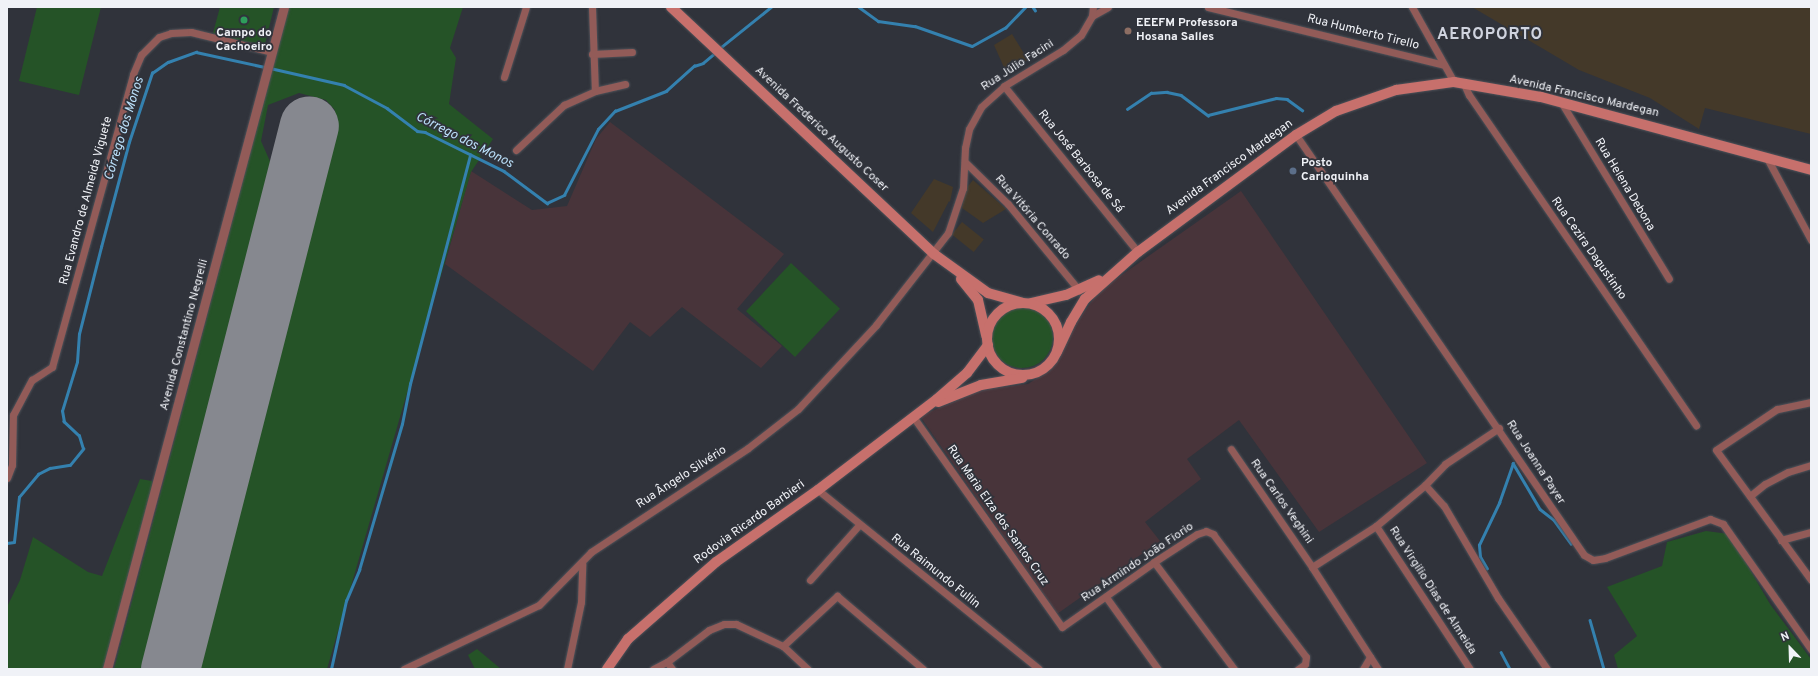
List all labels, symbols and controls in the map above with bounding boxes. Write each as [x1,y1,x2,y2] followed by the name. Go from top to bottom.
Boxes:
[1305,12,1421,54] street label: Rua Humberto Tirello
[239,15,249,25] marker: Campo do Cachoeiro
[1136,17,1238,45] place label: EEEFM Professora Hosana Salles
[1437,25,1543,45] district label: AEROPORTO
[1123,26,1133,36] marker: EEEFM Professora Hosana Salles
[216,27,272,55] place label: Campo do Cachoeiro
[979,37,1057,95] street label: Rua Júlio Facini
[751,64,891,196] street label: Avenida Frederico Augusto Coser
[1508,73,1660,121] street label: Avenida Francisco Mardegan
[102,75,148,183] water label: Córrego dos Monos
[1034,108,1126,216] street label: Rua José Barbosa de Sá
[413,110,515,172] water label: Córrego dos Monos
[57,115,117,287] street label: Rua Evandro de Almeida Viguete
[1164,117,1296,219] street label: Avenida Francisco Mardegan
[1591,136,1657,234] street label: Rua Helena Debona
[1301,157,1369,185] place label: Posto Carioquinha
[1288,166,1298,176] marker: Posto Carioquinha
[991,172,1073,264] street label: Rua Vitória Conrado
[1547,195,1629,303] street label: Rua Cezira Dagustinho
[158,258,212,412] street label: Avenida Constantino Negrelli
[1502,418,1568,508] street label: Rua Joanna Payer
[634,443,730,513] street label: Rua Ângelo Silvério
[943,443,1051,589] street label: Rua Maria Elza dos Santos Cruz
[1246,457,1316,547] street label: Rua Carlos Veghini
[692,478,808,568] street label: Rodovia Ricardo Barbieri
[1079,520,1197,606] street label: Rua Armindo João Fiorio
[1385,524,1479,658] street label: Rua Virgilio Dias de Almeida
[888,532,982,612] street label: Rua Raimundo Fullin
[1770,628,1810,668] north arrow
[1779,629,1792,645] text: N

